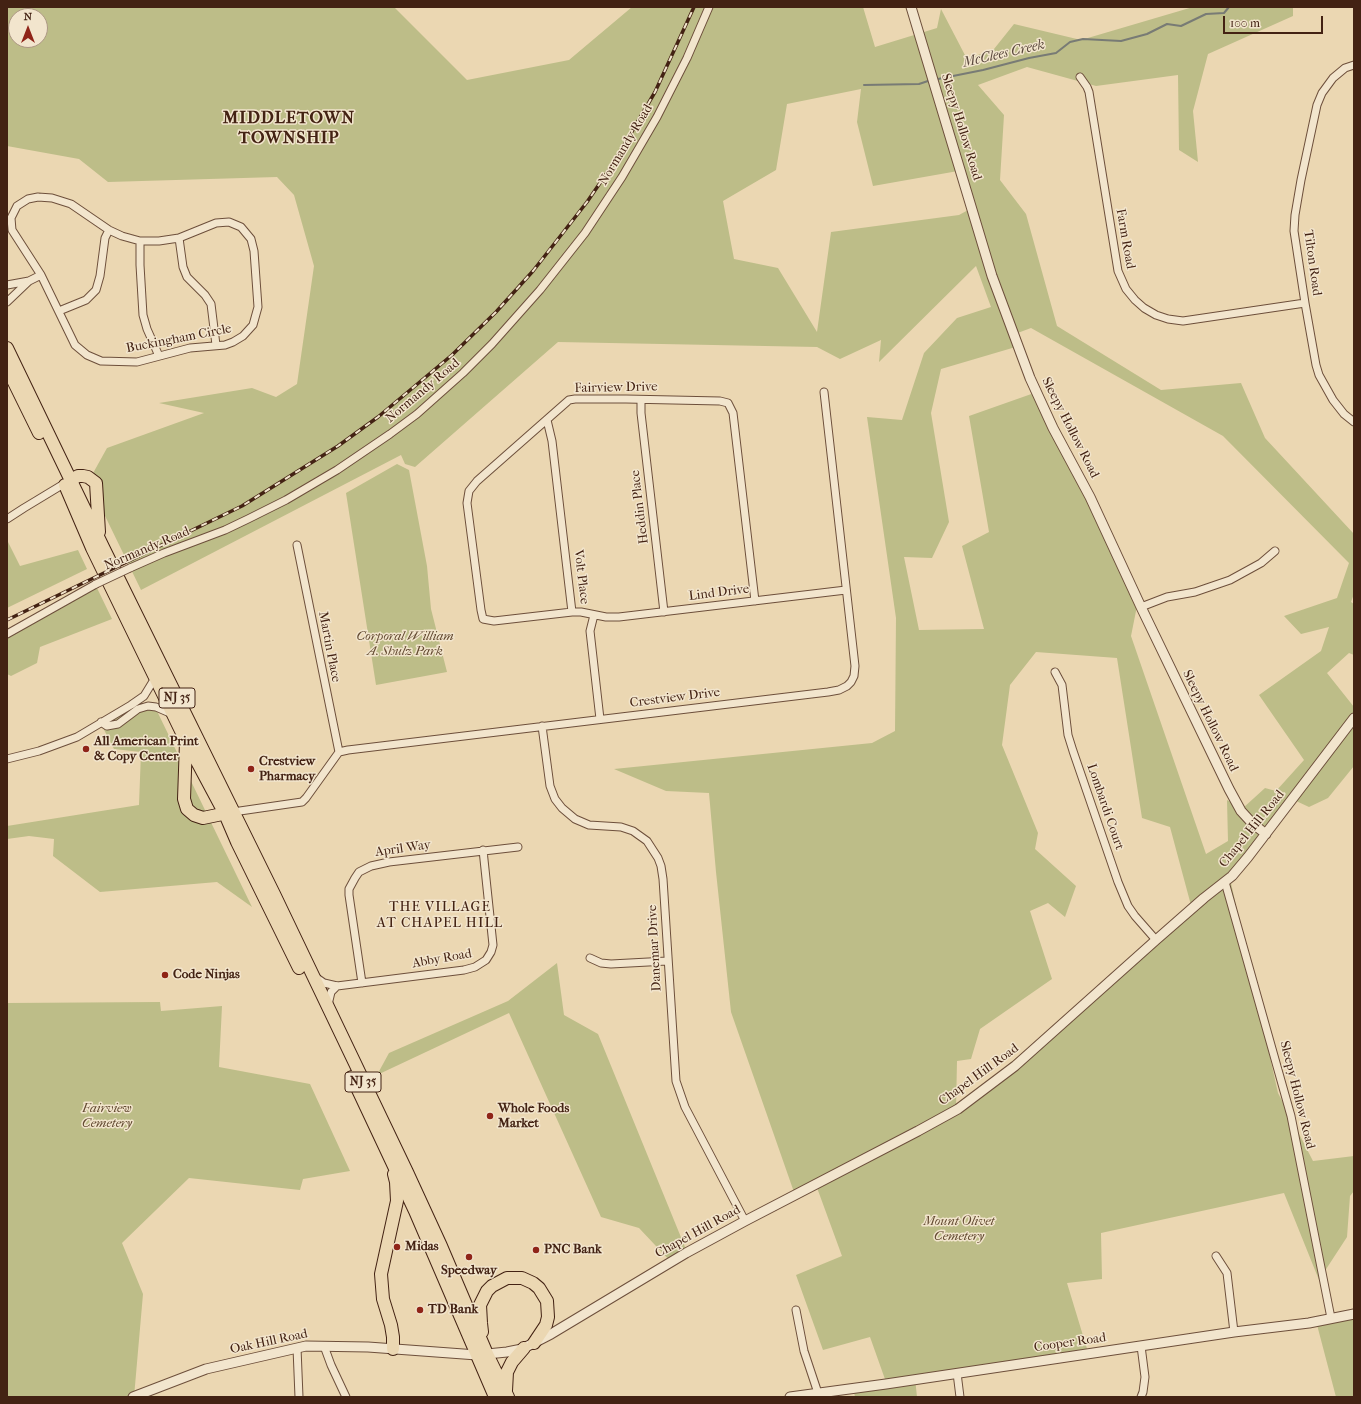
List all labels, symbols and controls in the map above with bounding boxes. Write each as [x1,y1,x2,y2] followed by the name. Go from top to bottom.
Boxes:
[8,8,48,48] north arrow
[1225,8,1325,34] scale bar
[24,10,32,23] text: N
[1230,16,1260,30] text: 100 m
[961,36,1047,72] water label: McClees Creek
[937,72,985,182] street label: Sleepy Hollow Road
[596,102,656,188] street label: Normandy Road
[223,109,355,149] district label: MIDDLETOWN TOWNSHIP
[1112,208,1138,270] street label: Farm Road
[1300,229,1324,297] street label: Tilton Road
[125,321,233,357] street label: Buckingham Circle
[383,356,463,426] street label: Normandy Road
[1038,375,1102,481] street label: Sleepy Hollow Road
[574,379,658,397] street label: Fairview Drive
[628,469,652,545] street label: Heddin Place
[102,524,192,574] street label: Normandy Road
[570,549,592,605] street label: Volt Place
[688,582,750,604] street label: Lind Drive
[314,610,344,684] street label: Martin Place
[356,629,454,660] park label: Corporal William A. Shulz Park
[1179,668,1241,774] street label: Sleepy Hollow Road
[629,685,721,711] street label: Crestview Drive
[159,688,195,708] road number: NJ 35
[94,734,199,765] place label: All American Print & Copy Center
[81,744,91,754] marker: All American Print & Copy Center
[259,754,315,785] place label: Crestview Pharmacy
[1083,762,1127,852] street label: Lombardi Court
[246,764,256,774] marker: Crestview Pharmacy
[1216,787,1288,871] street label: Chapel Hill Road
[374,837,432,861] street label: April Way
[377,900,503,932] district label: THE VILLAGE AT CHAPEL HILL
[645,904,665,992] street label: Danemar Drive
[411,946,473,972] street label: Abby Road
[173,967,240,983] place label: Code Ninjas
[160,970,170,980] marker: Code Ninjas
[1276,1039,1318,1151] street label: Sleepy Hollow Road
[936,1041,1022,1109] street label: Chapel Hill Road
[345,1072,381,1092] road number: NJ 35
[82,1101,132,1132] park label: Fairview Cemetery
[498,1101,569,1132] place label: Whole Foods Market
[485,1111,495,1121] marker: Whole Foods Market
[653,1202,743,1262] street label: Chapel Hill Road
[924,1214,994,1245] park label: Mount Olivet Cemetery
[405,1239,439,1255] place label: Midas
[392,1242,402,1252] marker: Midas
[544,1242,602,1258] place label: PNC Bank
[531,1245,541,1255] marker: PNC Bank
[464,1252,474,1262] marker: Speedway
[441,1263,497,1279] place label: Speedway
[428,1302,478,1318] place label: TD Bank
[415,1305,425,1315] marker: TD Bank
[229,1326,309,1358] street label: Oak Hill Road
[1033,1330,1107,1356] street label: Cooper Road

